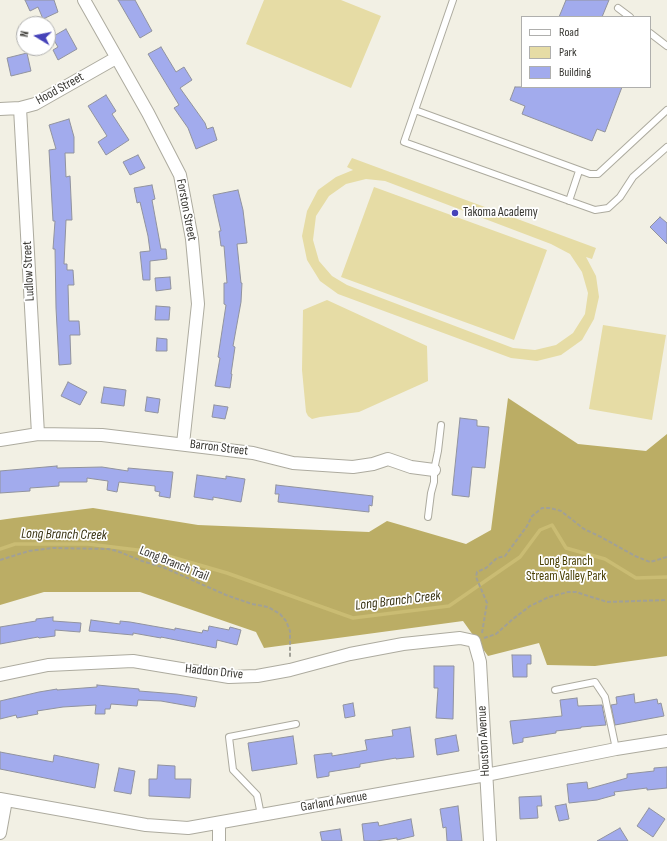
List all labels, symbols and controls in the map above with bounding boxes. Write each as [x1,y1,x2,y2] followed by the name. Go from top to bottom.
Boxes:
[16,16,56,56] north arrow
[521,16,651,88] legend
[559,25,579,40] text: Road
[18,30,32,38] text: N
[559,45,577,60] text: Park
[559,65,591,80] text: Building
[33,69,87,109] street label: Hood Street
[172,178,200,242] street label: Forston Street
[463,205,538,221] place label: Takoma Academy
[450,208,460,218] marker: Takoma Academy
[20,241,38,301] street label: Ludlow Street
[189,437,249,459] street label: Barron Street
[21,526,107,544] water label: Long Branch Creek
[137,543,211,585] street label: Long Branch Trail
[526,554,606,585] park label: Long Branch Stream Valley Park
[354,587,442,615] water label: Long Branch Creek
[184,661,244,683] street label: Haddon Drive
[474,705,494,777] street label: Houston Avenue
[299,788,369,816] street label: Garland Avenue

